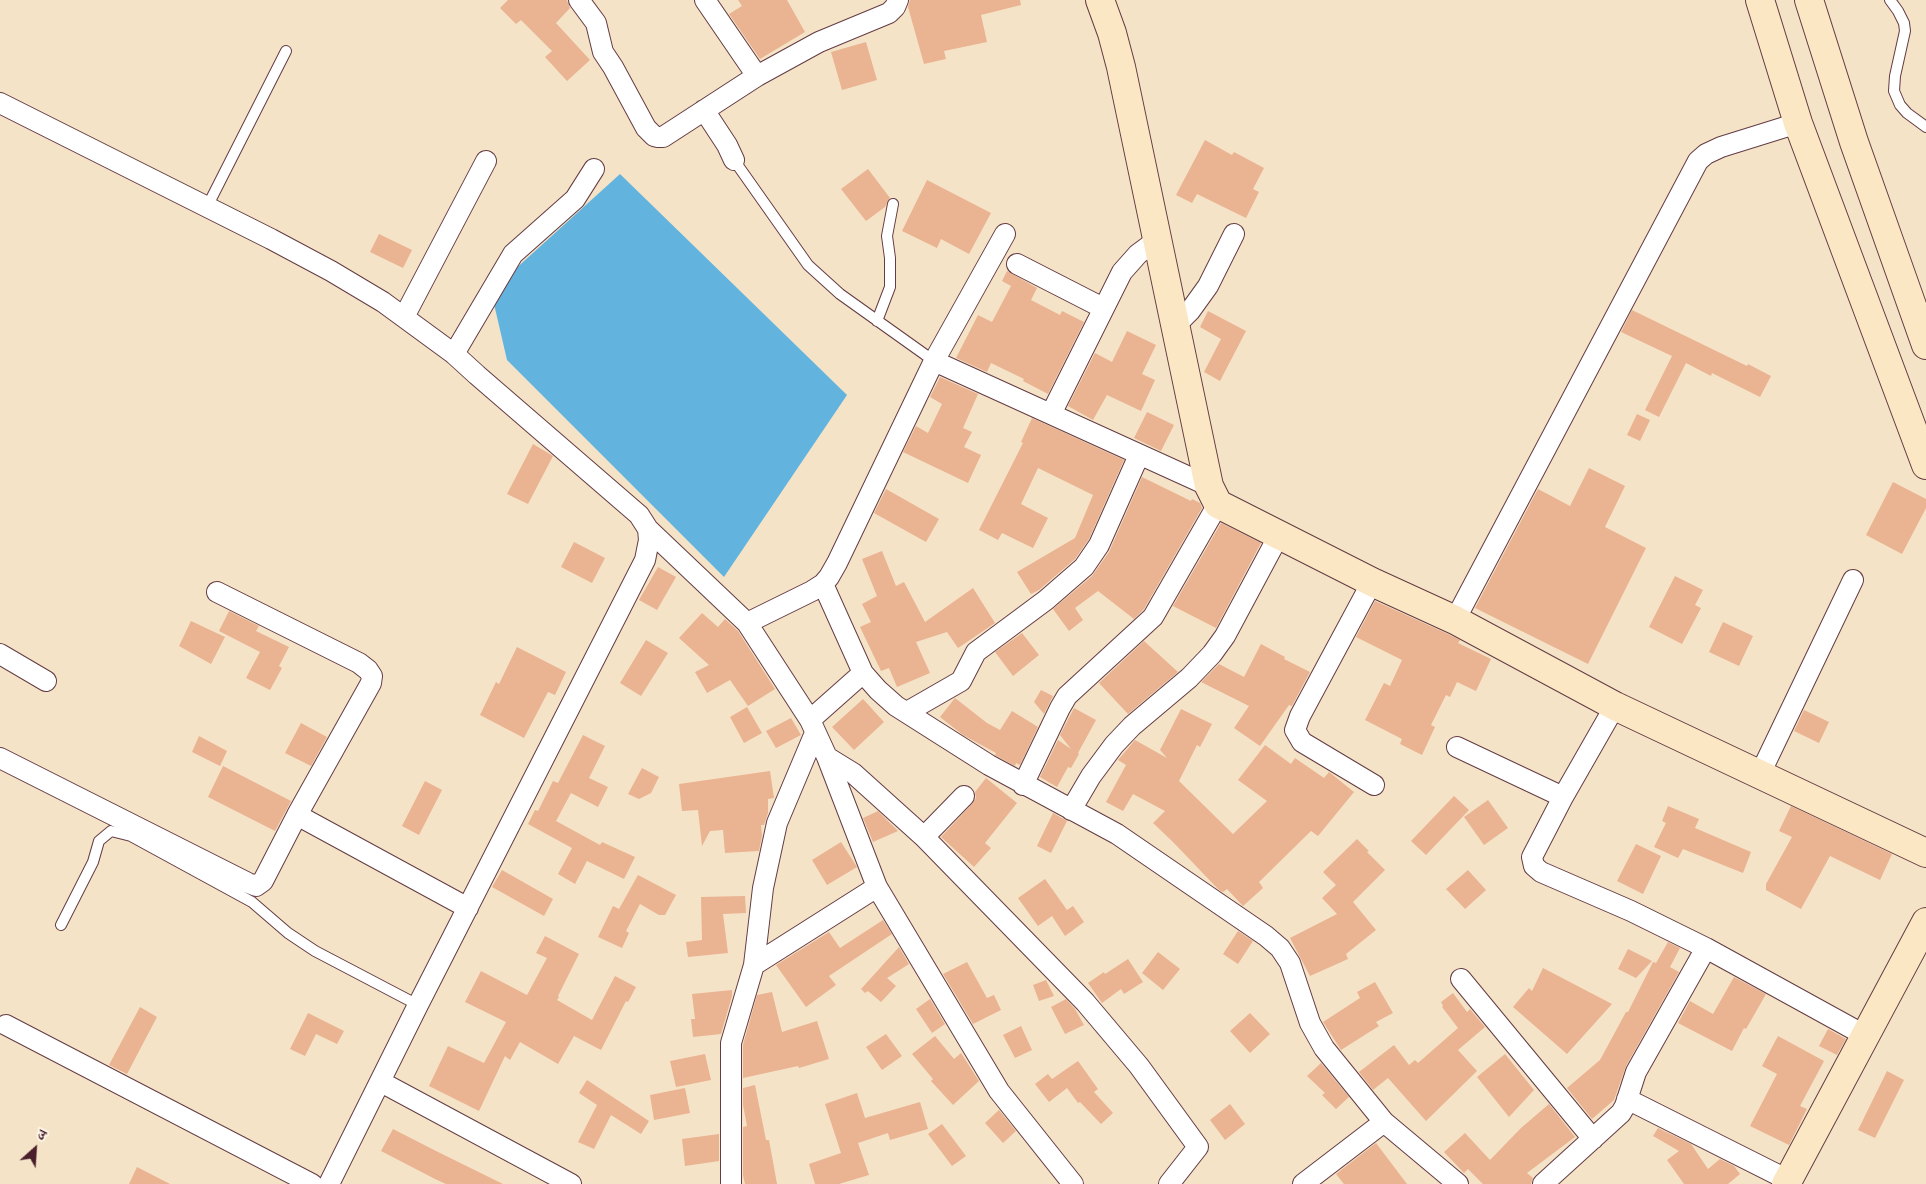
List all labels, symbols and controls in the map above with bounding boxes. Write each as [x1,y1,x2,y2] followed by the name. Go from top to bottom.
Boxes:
[10,1124,60,1174] north arrow
[34,1125,49,1145] text: उ

